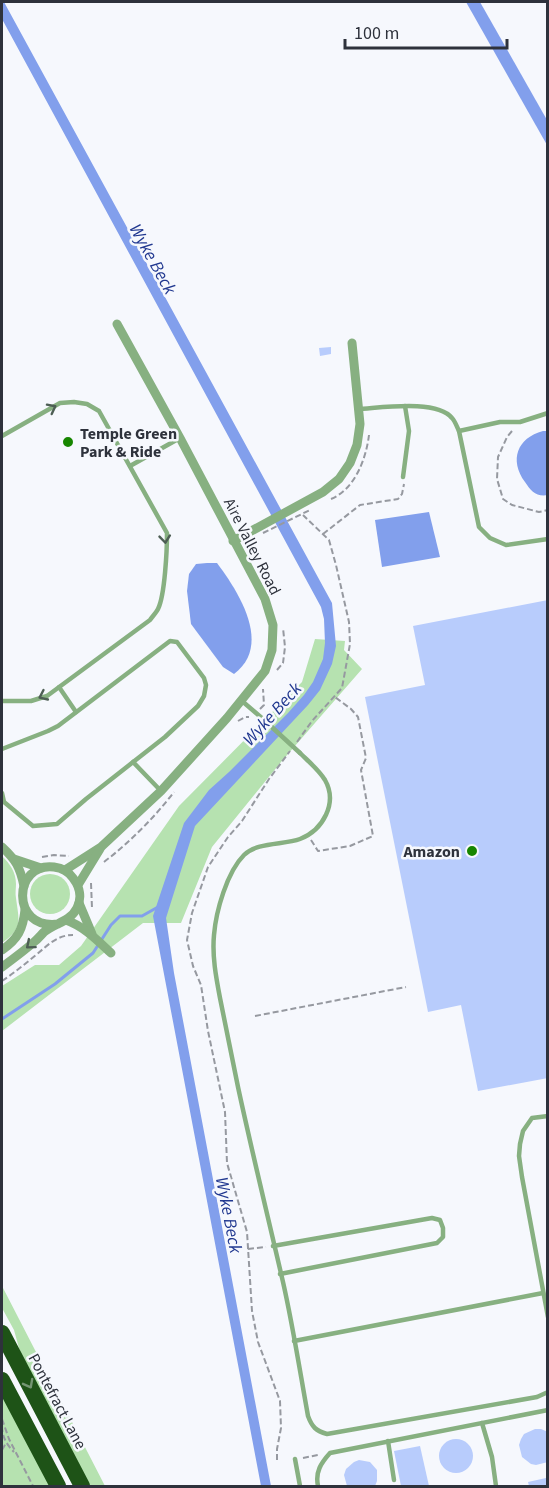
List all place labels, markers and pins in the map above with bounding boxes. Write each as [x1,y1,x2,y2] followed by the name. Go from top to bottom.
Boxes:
[80,423,177,463] place label: Temple Green Park & Ride
[61,435,75,449] marker: Temple Green Park & Ride
[402,841,460,863] place label: Amazon
[465,844,479,858] marker: Amazon

